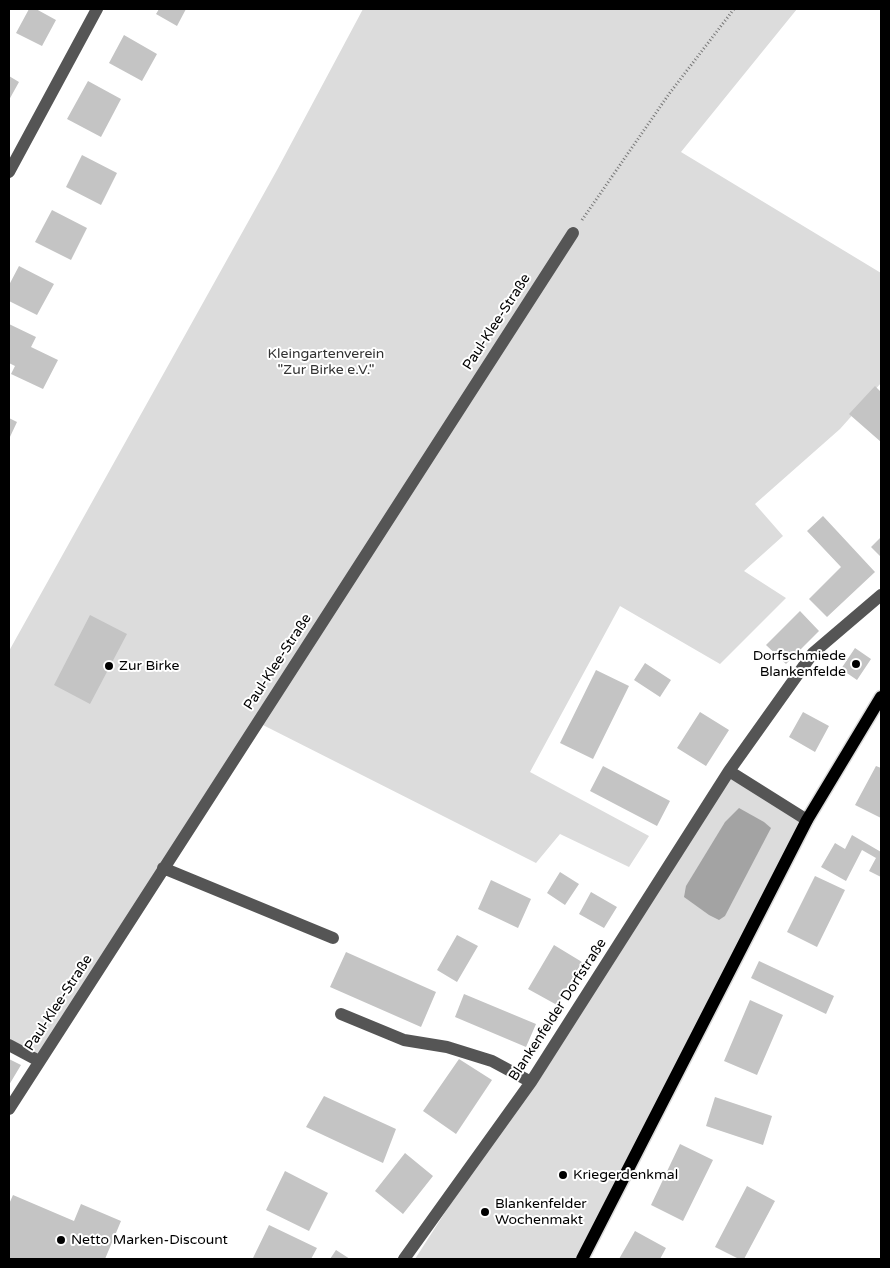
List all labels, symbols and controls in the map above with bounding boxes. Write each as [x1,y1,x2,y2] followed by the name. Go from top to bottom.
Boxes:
[460,271,534,373] street label: Paul-Klee-Straße
[268,346,384,378] park label: Kleingartenverein "Zur Birke e.V."
[241,611,315,713] street label: Paul-Klee-Straße
[753,648,846,680] place label: Dorfschmiede Blankenfelde
[119,658,179,674] place label: Zur Birke
[850,658,862,670] marker: Dorfschmiede Blankenfelde
[103,660,115,672] marker: Zur Birke
[506,936,610,1084] street label: Blankenfelder Dorfstraße
[22,952,96,1054] street label: Paul-Klee-Straße
[573,1167,678,1183] place label: Kriegerdenkmal
[557,1169,569,1181] marker: Kriegerdenkmal
[495,1196,587,1228] place label: Blankenfelder Wochenmakt
[479,1206,491,1218] marker: Blankenfelder Wochenmakt
[71,1232,228,1248] place label: Netto Marken-Discount
[55,1234,67,1246] marker: Netto Marken-Discount

